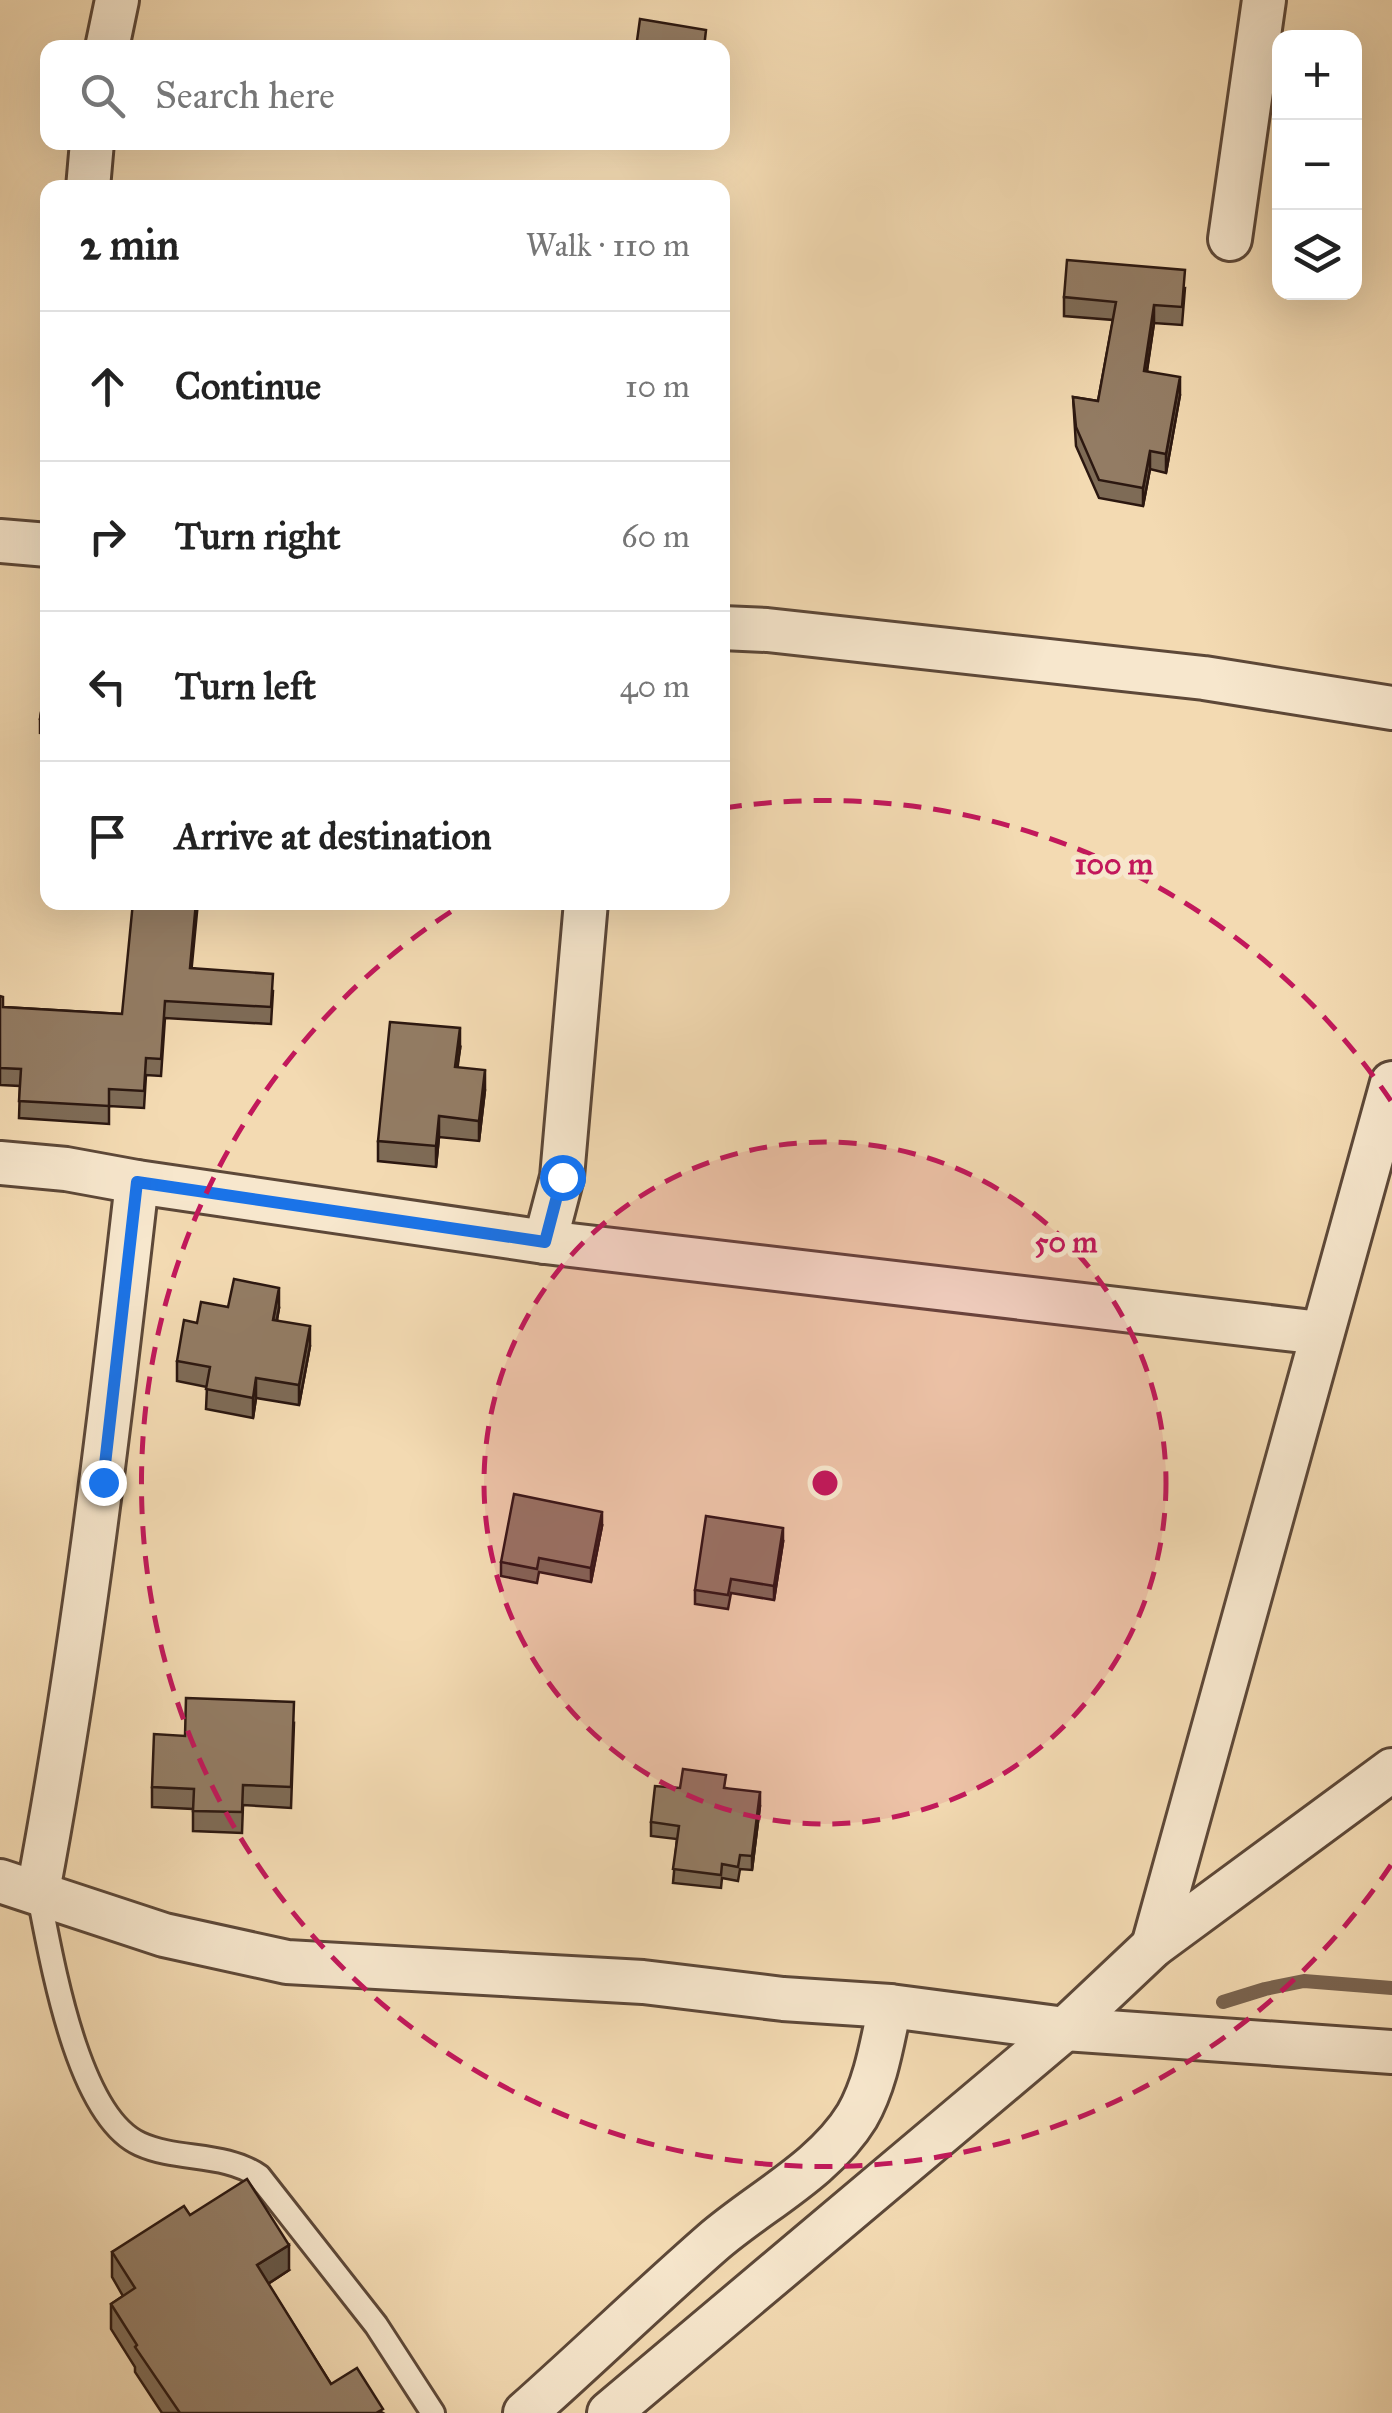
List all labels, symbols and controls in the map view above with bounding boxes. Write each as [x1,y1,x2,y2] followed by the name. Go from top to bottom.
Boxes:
[1272,30,1362,300] map controls
[1272,30,1362,120] button: +
[40,40,730,150] search box
[75,68,130,123] icon: search
[155,72,335,118] text: Search here
[1272,120,1362,210] button: −
[1272,210,1362,300] button: layers
[80,219,179,271] text: 2 min
[526,226,690,265] text: Walk · 110 m
[80,359,135,414] icon: ahead
[175,363,321,409] text: Continue
[625,367,690,406] text: 10 m
[80,509,135,564] icon: right
[175,513,341,559] text: Turn right
[621,517,690,556] text: 60 m
[80,659,135,714] icon: left
[175,663,316,709] text: Turn left
[620,667,690,706] text: 40 m
[80,809,135,864] icon: arrive
[175,813,492,859] text: Arrive at destination
[1075,846,1154,882] text: 100 m
[540,1155,586,1201] route start
[1034,1224,1098,1260] text: 50 m
[81,1460,127,1506] route end
[807,1465,843,1501] centre of rings

